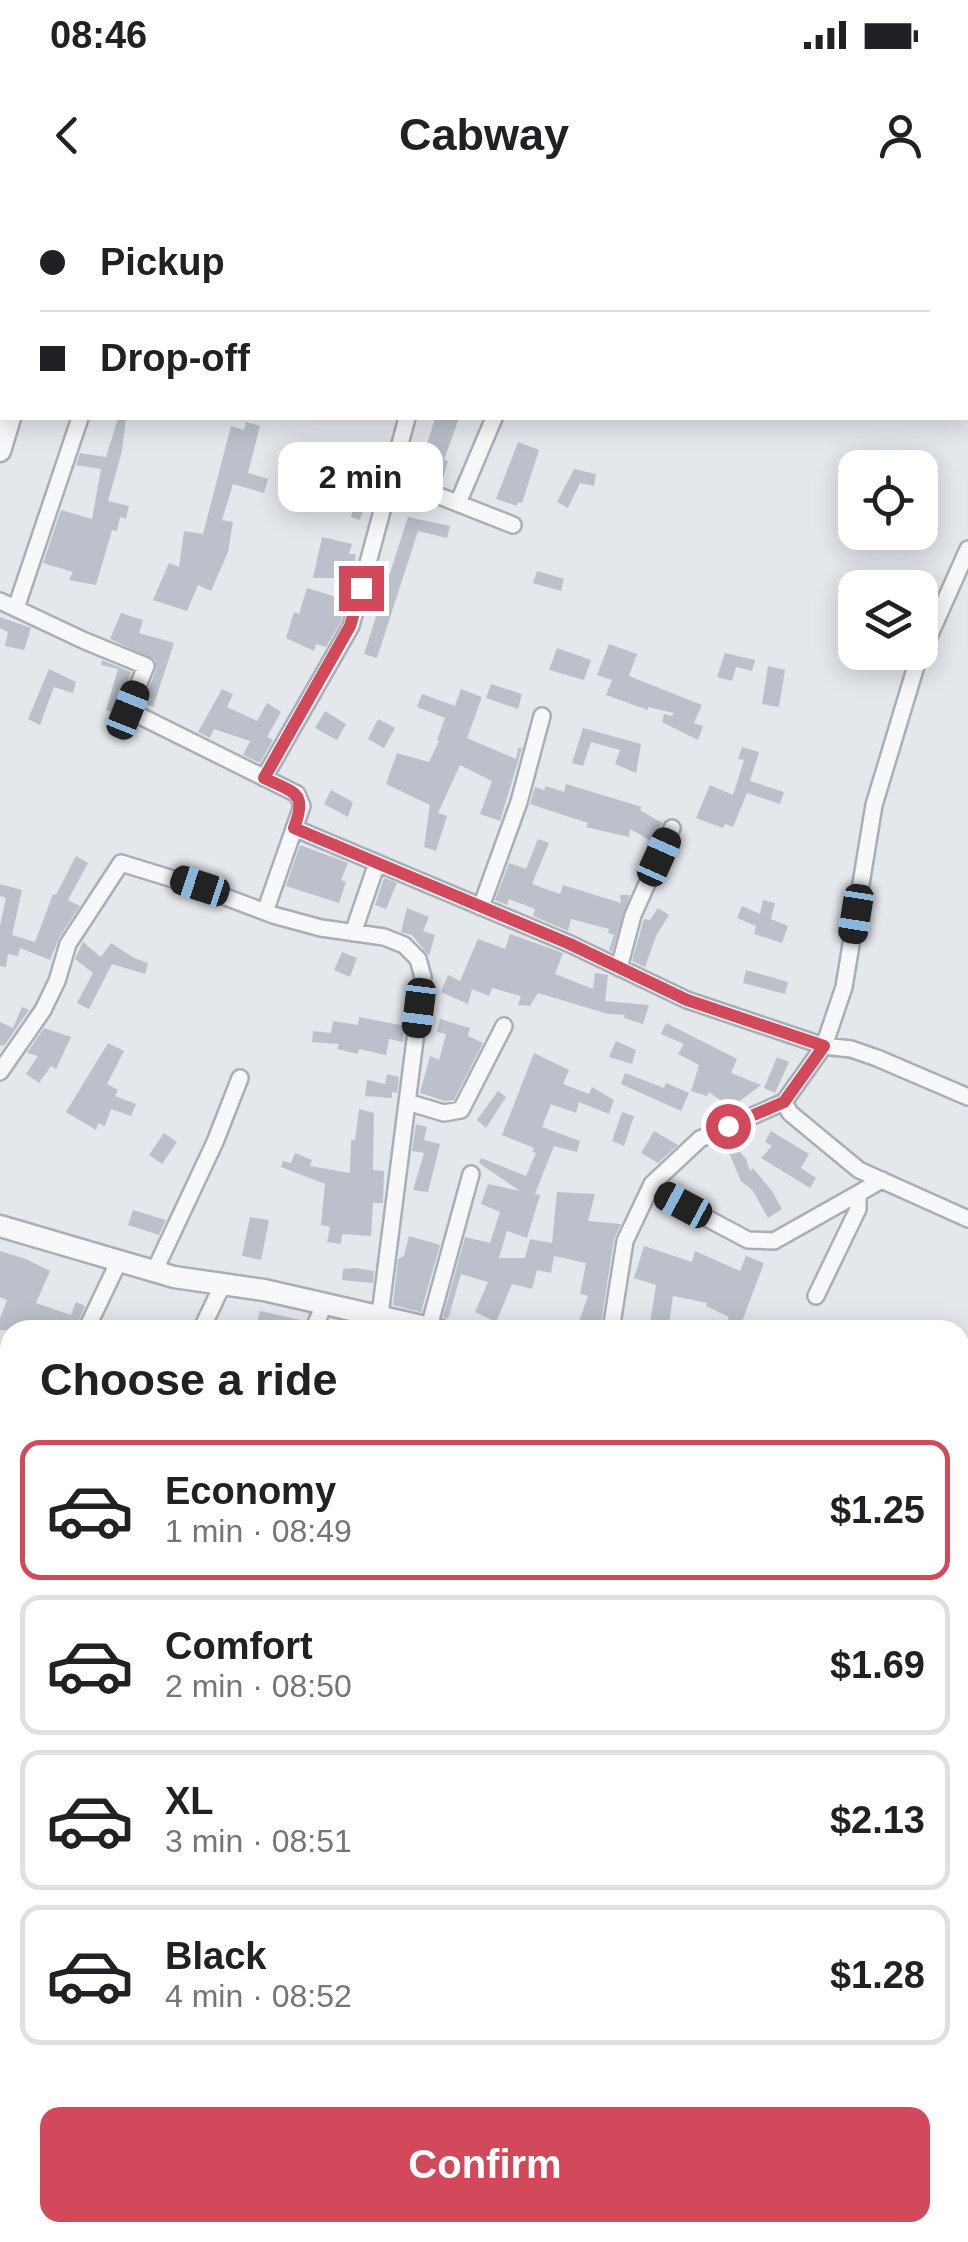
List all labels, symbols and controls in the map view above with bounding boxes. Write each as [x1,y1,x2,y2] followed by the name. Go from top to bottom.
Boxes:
[50,14,147,56] text: 08:46
[40,108,95,163] icon: back
[873,108,928,163] icon: person
[399,109,569,160] text: Cabway
[100,241,225,283] text: Pickup
[100,337,250,379] text: Drop-off
[278,443,444,513] callout: 2 min
[838,450,938,670] map controls
[838,450,938,550] button: locate
[319,459,402,495] text: 2 min
[339,566,384,611] route end
[838,570,938,670] button: layers
[103,677,153,743] car
[633,823,685,891] car
[167,862,233,910] car
[836,882,876,946] car
[400,976,438,1040] car
[706,1104,751,1149] route start
[649,1178,717,1232] car
[40,1354,338,1405] text: Choose a ride
[45,1465,135,1555] icon: car
[165,1470,336,1512] text: Economy
[830,1489,925,1531] text: $1.25
[165,1513,352,1549] text: 1 min · 08:49
[45,1620,135,1710] icon: car
[165,1625,313,1667] text: Comfort
[830,1644,925,1686] text: $1.69
[165,1668,352,1704] text: 2 min · 08:50
[45,1775,135,1865] icon: car
[165,1780,214,1822] text: XL
[830,1799,925,1841] text: $2.13
[165,1823,352,1859] text: 3 min · 08:51
[45,1930,135,2020] icon: car
[165,1935,266,1977] text: Black
[830,1954,925,1996] text: $1.28
[165,1978,352,2014] text: 4 min · 08:52
[40,2107,930,2222] button: Confirm

